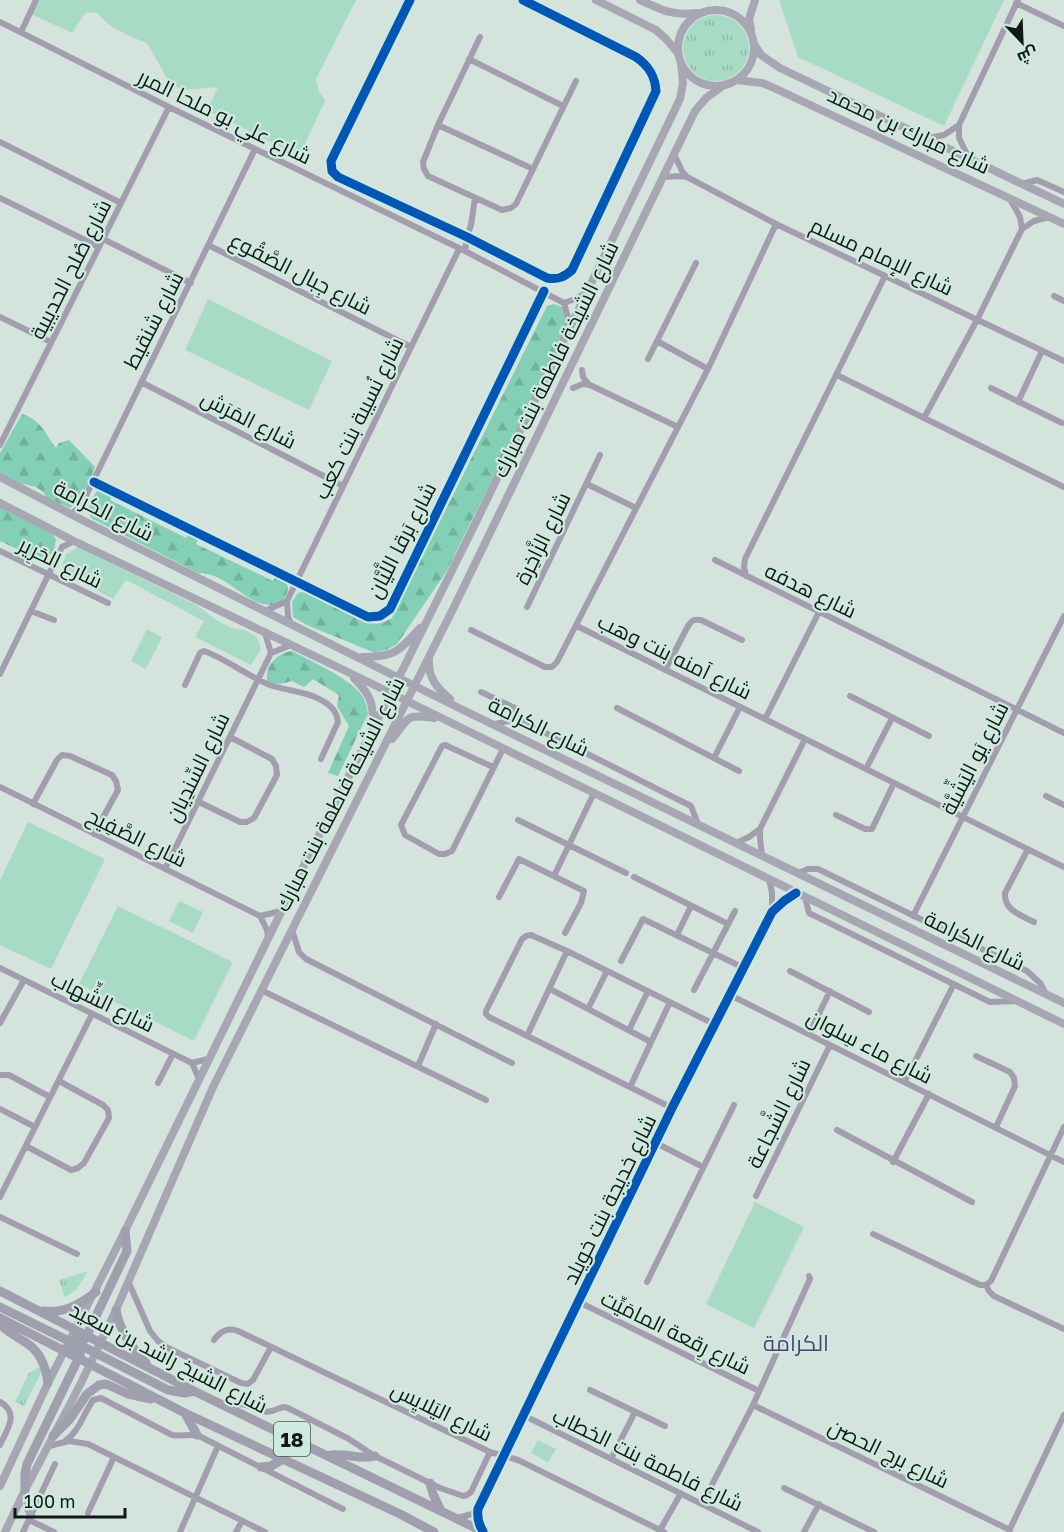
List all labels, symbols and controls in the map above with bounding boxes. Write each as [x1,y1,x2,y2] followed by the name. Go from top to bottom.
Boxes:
[992,12,1052,72] north arrow
[1015,43,1041,69] text: ش
[131,62,316,173] street label: شارع علي بو ملحا المرر
[823,81,994,181] street label: شارع مبارك بن محمد
[24,195,118,344] street label: شارع صُلح الحديبية
[805,211,958,302] street label: شارع الإمام مسلم
[225,226,376,322] street label: شارع جِبال الصَّقُوع
[486,237,625,482] street label: شارع الشيخة فاطمة بنت مبارك
[117,267,190,374] street label: شارع شنقيط
[307,333,410,504] street label: شارع نُسيبة بنت كعب
[196,384,301,456] street label: شارع المَرَش
[49,474,158,548] street label: شارع الكرامة
[360,478,443,603] street label: شارع بَرقا اللَّيَّان
[508,488,577,589] street label: شارع الزَّاخِرة
[13,530,107,595] street label: شارع الحَرِير
[760,557,861,625] street label: شارع هدفه
[593,607,756,706] street label: شارع آمنه بنت وهب
[268,672,411,917] street label: شارع الشيخة فاطمة بنت مبارك
[484,690,594,763] street label: شارع الكرامة
[931,696,1015,820] street label: شارع يَو اليَشِّيَّة
[159,708,236,827] street label: شارع السِّندِيان
[82,802,191,874] street label: شارع الصَّفِيح
[920,904,1030,977] street label: شارع الكرامة
[46,961,161,1039] street label: شارع الشِّهاب
[802,1003,937,1091] street label: شارع ماء سِلوان
[738,1053,818,1173] street label: شارع الشَّجاعة
[557,1110,663,1289] street label: شارع خديجة بنت خويلد
[596,1284,755,1381] street label: شارع رِقعة المامَيِّت
[65,1296,272,1420] street label: شارع الشيخ راشد بن سعيد
[763,1329,829,1356] district label: الكرامة
[386,1375,497,1448] street label: شارع اليَلايِس
[548,1402,748,1518] street label: شارع فاطمة بنت الخطاب
[823,1413,954,1495] street label: شارع برج الحصن
[274,1422,310,1456] road number: 18
[15,1481,124,1519] scale bar
[24,1490,75,1512] text: 100 m

